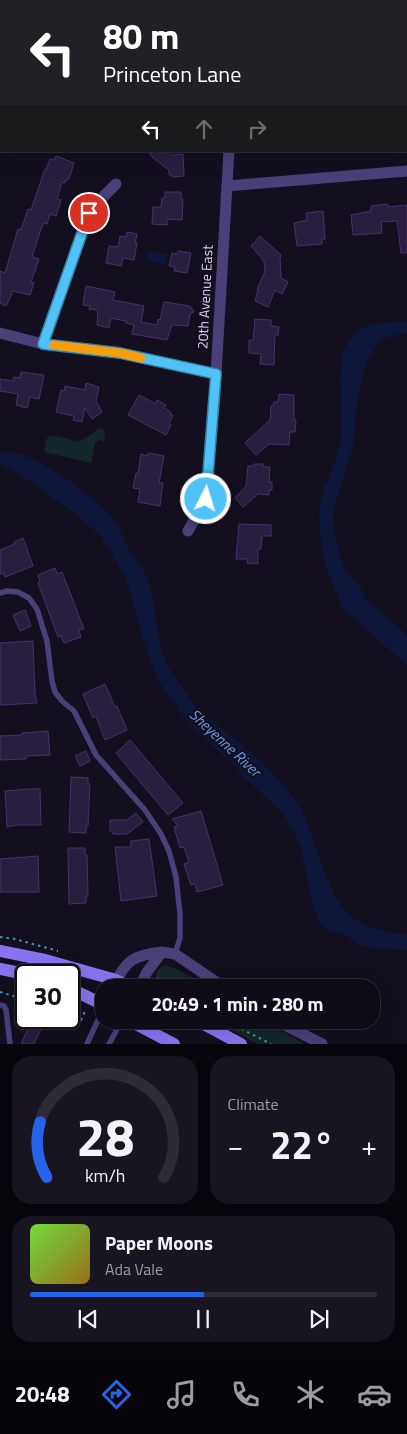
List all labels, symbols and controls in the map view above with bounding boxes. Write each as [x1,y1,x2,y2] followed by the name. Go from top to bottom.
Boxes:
[103,9,179,63] text: 80 m
[20,20,85,85] icon: left
[103,57,241,91] text: Princeton Lane
[137,115,165,143] icon: left
[190,115,218,143] icon: ahead
[243,115,271,143] icon: right
[68,192,110,234] pin
[75,199,103,227] icon: arrive
[191,244,218,350] street label: 20th Avenue East
[179,472,231,524] position arrow
[184,703,268,783] water label: Sheyenne River
[15,964,80,1029] speed limit sign: 30
[151,989,324,1018] text: 20:49 · 1 min · 280 m
[228,1092,279,1116] text: Climate
[76,1097,134,1176] text: 28
[270,1116,334,1174] text: 22°
[228,1124,243,1167] text: −
[361,1124,377,1167] text: +
[85,1162,125,1189] text: km/h
[105,1228,213,1257] text: Paper Moons
[105,1257,163,1281] text: Ada Vale
[74,1305,102,1333] icon: previous
[189,1305,217,1333] icon: pause
[305,1305,333,1333] icon: next
[15,1377,70,1411] text: 20:48
[99,1377,134,1412] icon: directions
[164,1377,199,1412] icon: music
[228,1377,263,1412] icon: phone
[293,1377,328,1412] icon: climate
[357,1377,392,1412] icon: car

